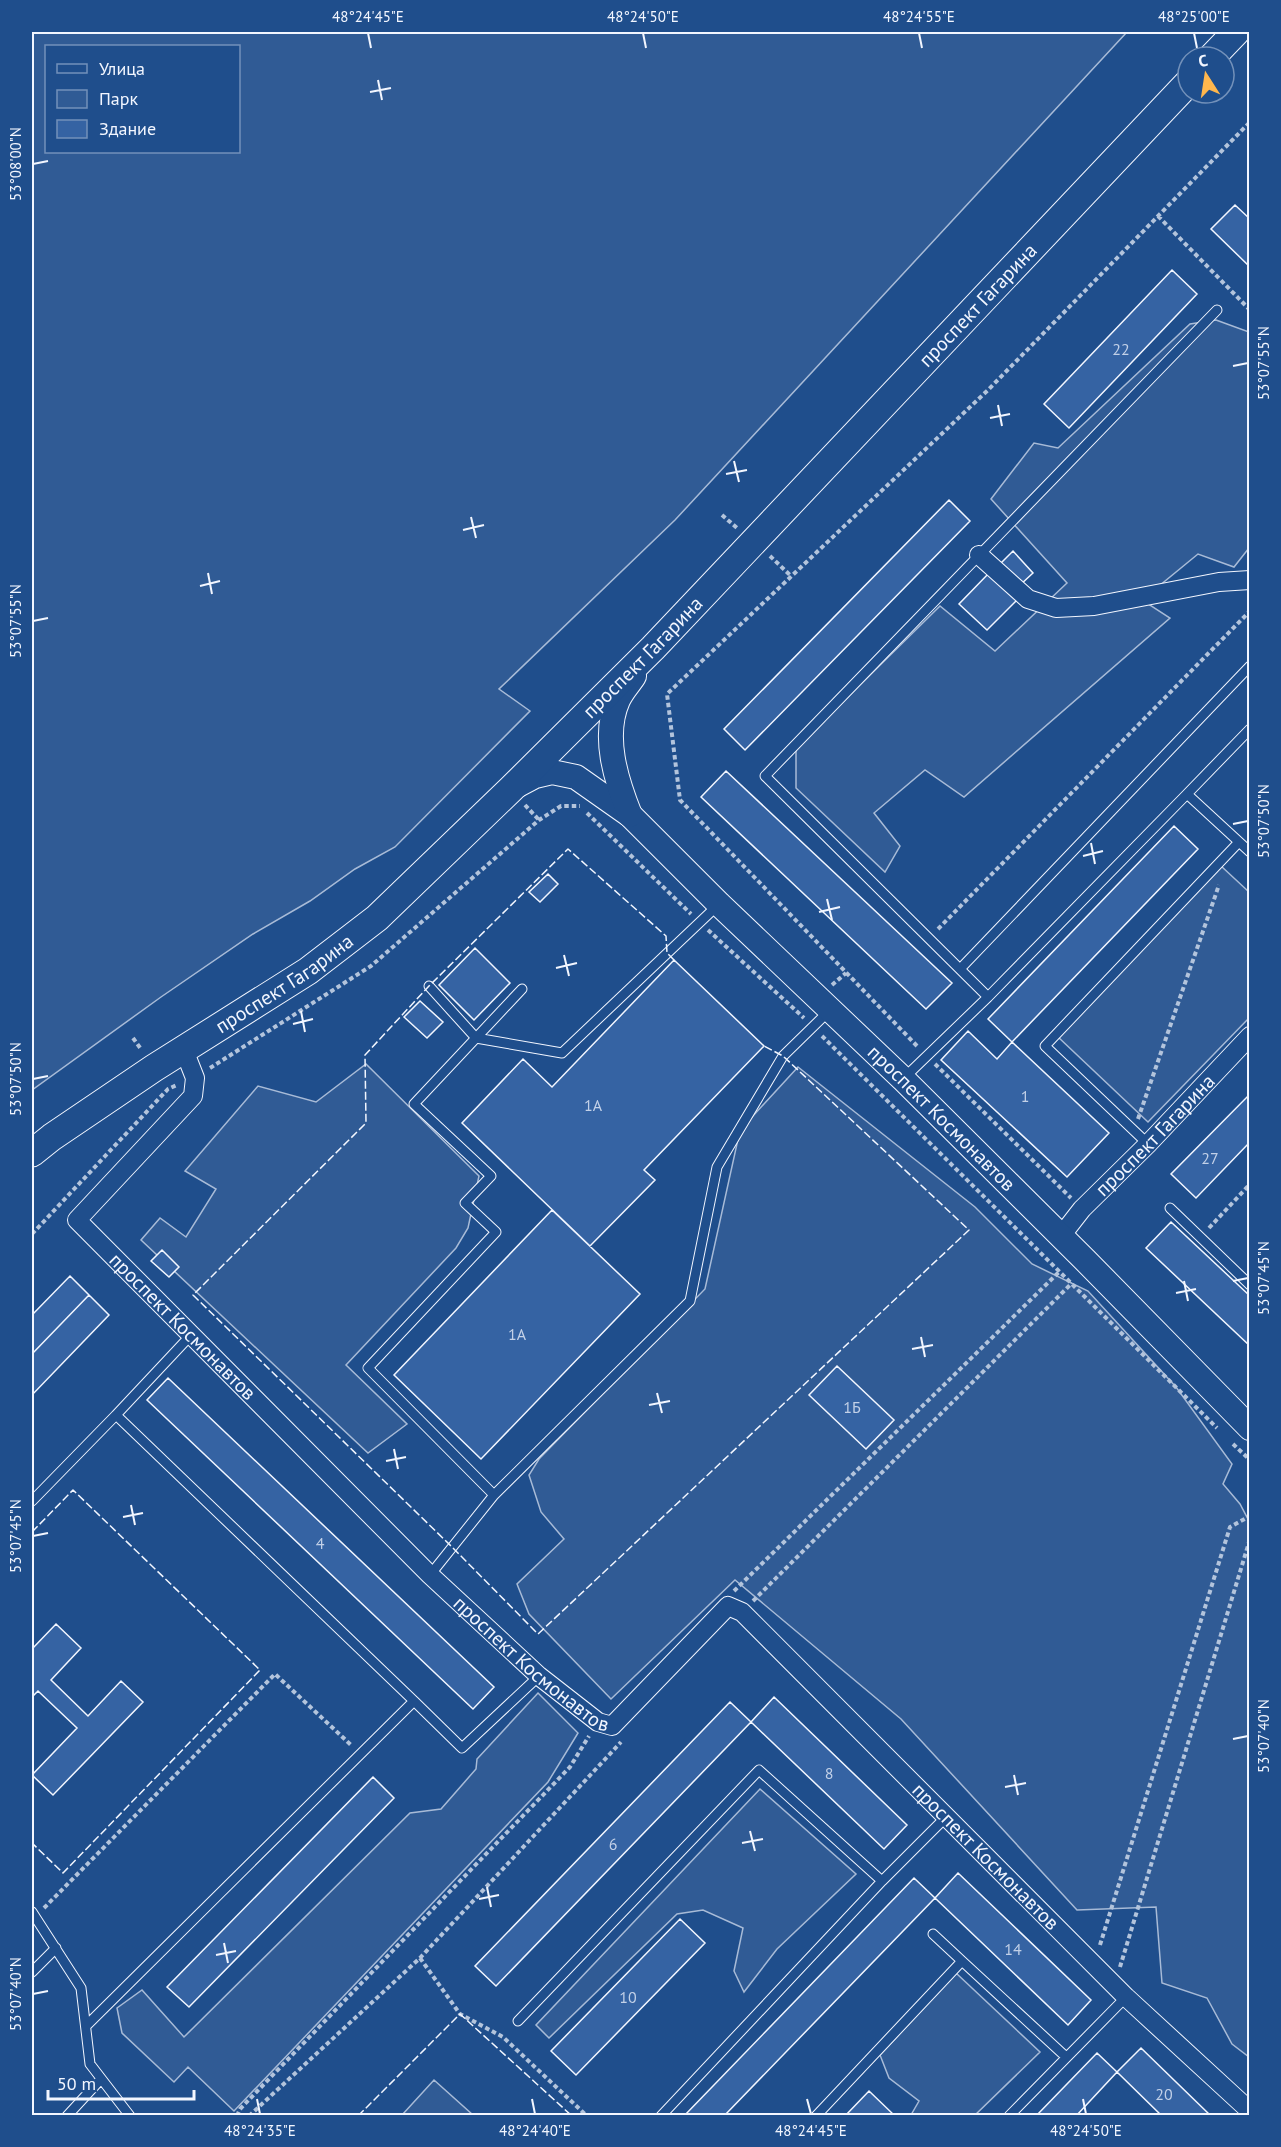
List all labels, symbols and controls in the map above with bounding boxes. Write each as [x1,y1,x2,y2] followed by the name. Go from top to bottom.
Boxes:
[332,7,404,26] text: 48°24'45"E
[607,7,679,26] text: 48°24'50"E
[883,7,955,26] text: 48°24'55"E
[1158,7,1230,26] text: 48°25'00"E
[45,45,240,153] legend
[1176,45,1236,105] north arrow
[1196,50,1209,71] text: С
[99,57,145,80] text: Улица
[99,87,139,110] text: Парк
[99,117,156,140] text: Здание
[6,127,25,201] text: 53°08'00"N
[913,238,1042,372] street label: проспект Гагарина
[1254,326,1273,400] text: 53°07'55"N
[1112,339,1130,359] house number: 22
[6,584,25,658] text: 53°07'55"N
[577,591,708,724] street label: проспект Гагарина
[1254,784,1273,858] text: 53°07'50"N
[210,928,358,1039] street label: проспект Гагарина
[862,1039,1021,1197] street label: проспект Космонавтов
[6,1042,25,1116] text: 53°07'50"N
[1090,1069,1220,1202] street label: проспект Гагарина
[1021,1086,1029,1106] house number: 1
[584,1095,603,1115] house number: 1А
[1201,1148,1219,1168] house number: 27
[1254,1241,1273,1315] text: 53°07'45"N
[104,1247,262,1406] street label: проспект Космонавтов
[508,1324,527,1344] house number: 1А
[843,1397,861,1417] house number: 1Б
[6,1499,25,1573] text: 53°07'45"N
[316,1533,325,1553] house number: 4
[448,1590,612,1737] street label: проспект Космонавтов
[1254,1699,1273,1773] text: 53°07'40"N
[825,1763,833,1783] house number: 8
[907,1777,1065,1936] street label: проспект Космонавтов
[609,1834,617,1854] house number: 6
[1004,1939,1022,1959] house number: 14
[6,1957,25,2031] text: 53°07'40"N
[619,1987,637,2007] house number: 10
[48,2063,194,2101] scale bar
[57,2072,96,2095] text: 50 m
[1155,2084,1173,2104] house number: 20
[224,2121,296,2140] text: 48°24'35"E
[499,2121,571,2140] text: 48°24'40"E
[775,2121,847,2140] text: 48°24'45"E
[1050,2121,1122,2140] text: 48°24'50"E

